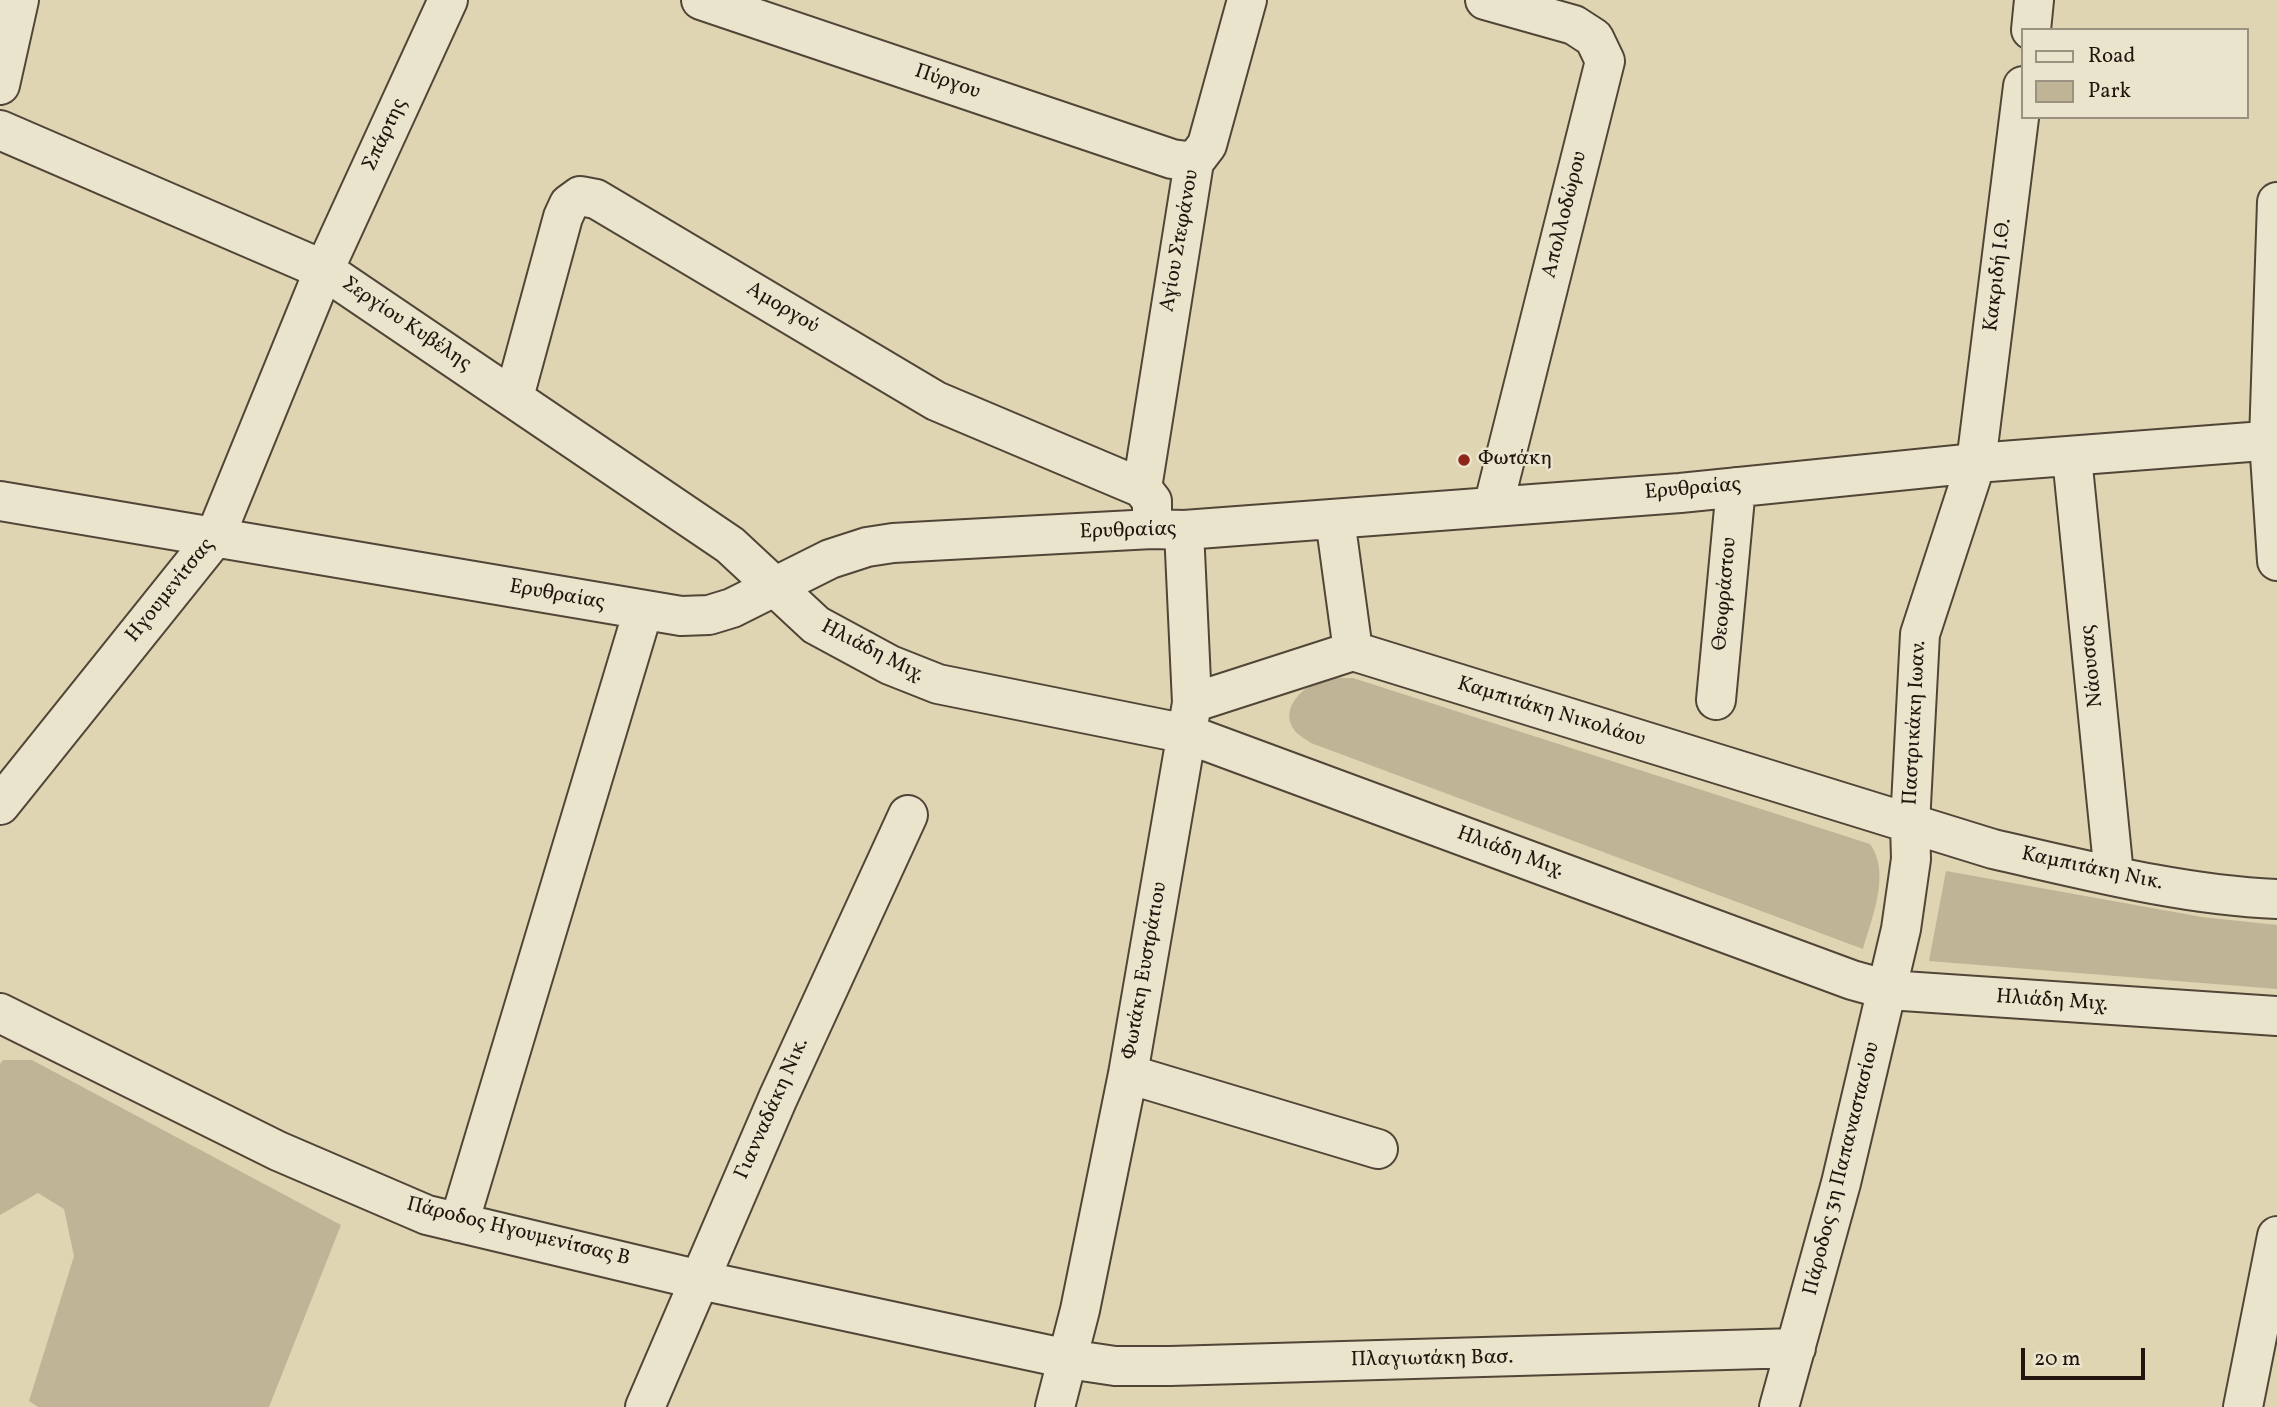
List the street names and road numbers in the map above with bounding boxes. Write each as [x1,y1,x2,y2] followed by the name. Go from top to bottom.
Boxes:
[911,60,983,106] street label: Πύργου
[358,95,414,175] street label: Σπάρτης
[1538,149,1594,281] street label: Απολλοδώρου
[1156,168,1206,314] street label: Αγίου Στεφάνου
[1980,217,2018,333] street label: Κακριδή Ι.Θ.
[336,272,476,378] street label: Σεργίου Κυβέλης
[741,277,823,341] street label: Αμοργού
[1644,473,1742,507] street label: Ερυθραίας
[1079,518,1177,546] street label: Ερυθραίας
[121,534,221,648] street label: Ηγουμενίτσας
[1708,536,1744,652] street label: Θεοφράστου
[507,575,607,617] street label: Ερυθραίας
[816,615,928,689] street label: Ηλιάδη Μιχ.
[2076,623,2110,709] street label: Νάουσας
[1899,640,1933,806] street label: Παστρικάκη Ιωαν.
[1454,672,1648,754] street label: Καμπιτάκη Νικολάου
[1453,822,1567,884] street label: Ηλιάδη Μιχ.
[2019,843,2165,897] street label: Καμπιτάκη Νικ.
[1118,880,1174,1062] street label: Φωτάκη Ευστράτιου
[1995,986,2109,1018] street label: Ηλιάδη Μιχ.
[730,1034,816,1184] street label: Γιανναδάκη Νικ.
[1799,1040,1887,1298] street label: Πάροδος 3η Παπαναστασίου
[404,1193,632,1273] street label: Πάροδος Ηγουμενίτσας Β
[1351,1346,1513,1374] street label: Πλαγιωτάκη Βασ.

